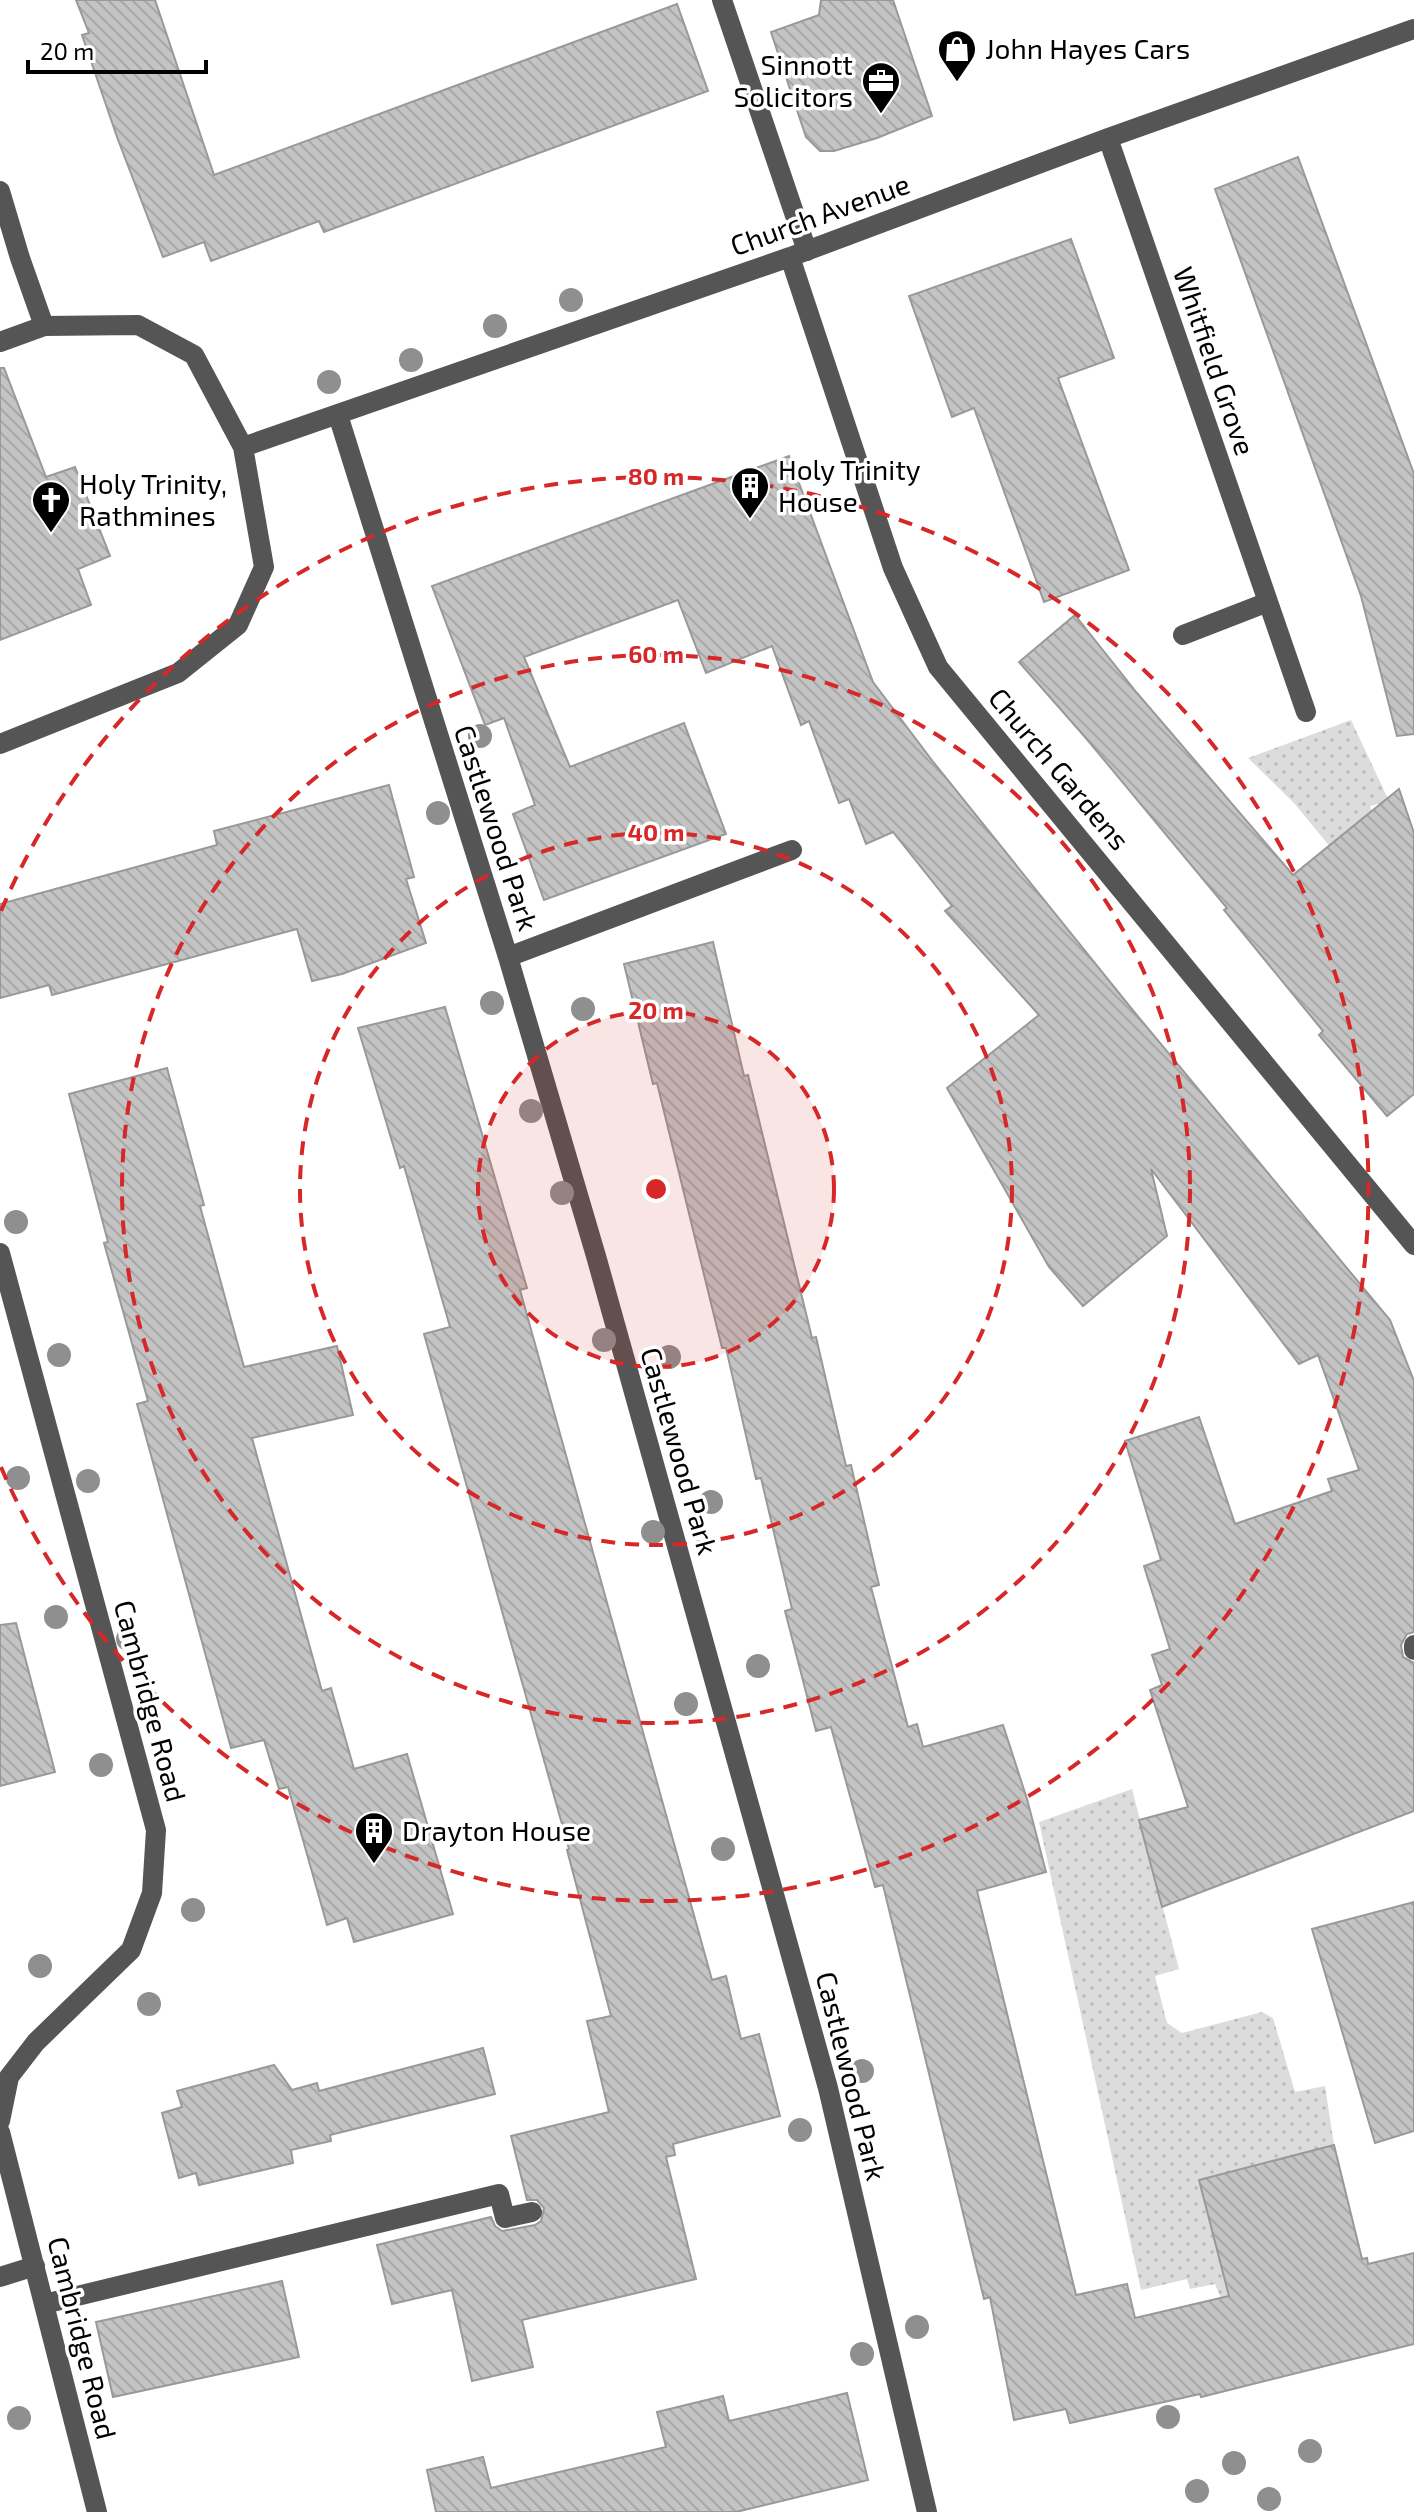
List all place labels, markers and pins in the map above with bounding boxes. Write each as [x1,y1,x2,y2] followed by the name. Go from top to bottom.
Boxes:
[936,28,978,83] shop icon: John Hayes Cars
[985,31,1190,65] place label: John Hayes Cars
[733,47,853,113] place label: Sinnott Solicitors
[860,60,902,115] office icon: Sinnott Solicitors
[778,452,921,518] place label: Holy Trinity House
[729,465,771,520] building icon: Holy Trinity House
[79,466,227,532] place label: Holy Trinity, Rathmines
[30,479,72,534] church icon: Holy Trinity, Rathmines
[642,1175,670,1203] centre of rings
[353,1810,395,1865] building icon: Drayton House
[402,1813,591,1847] place label: Drayton House

